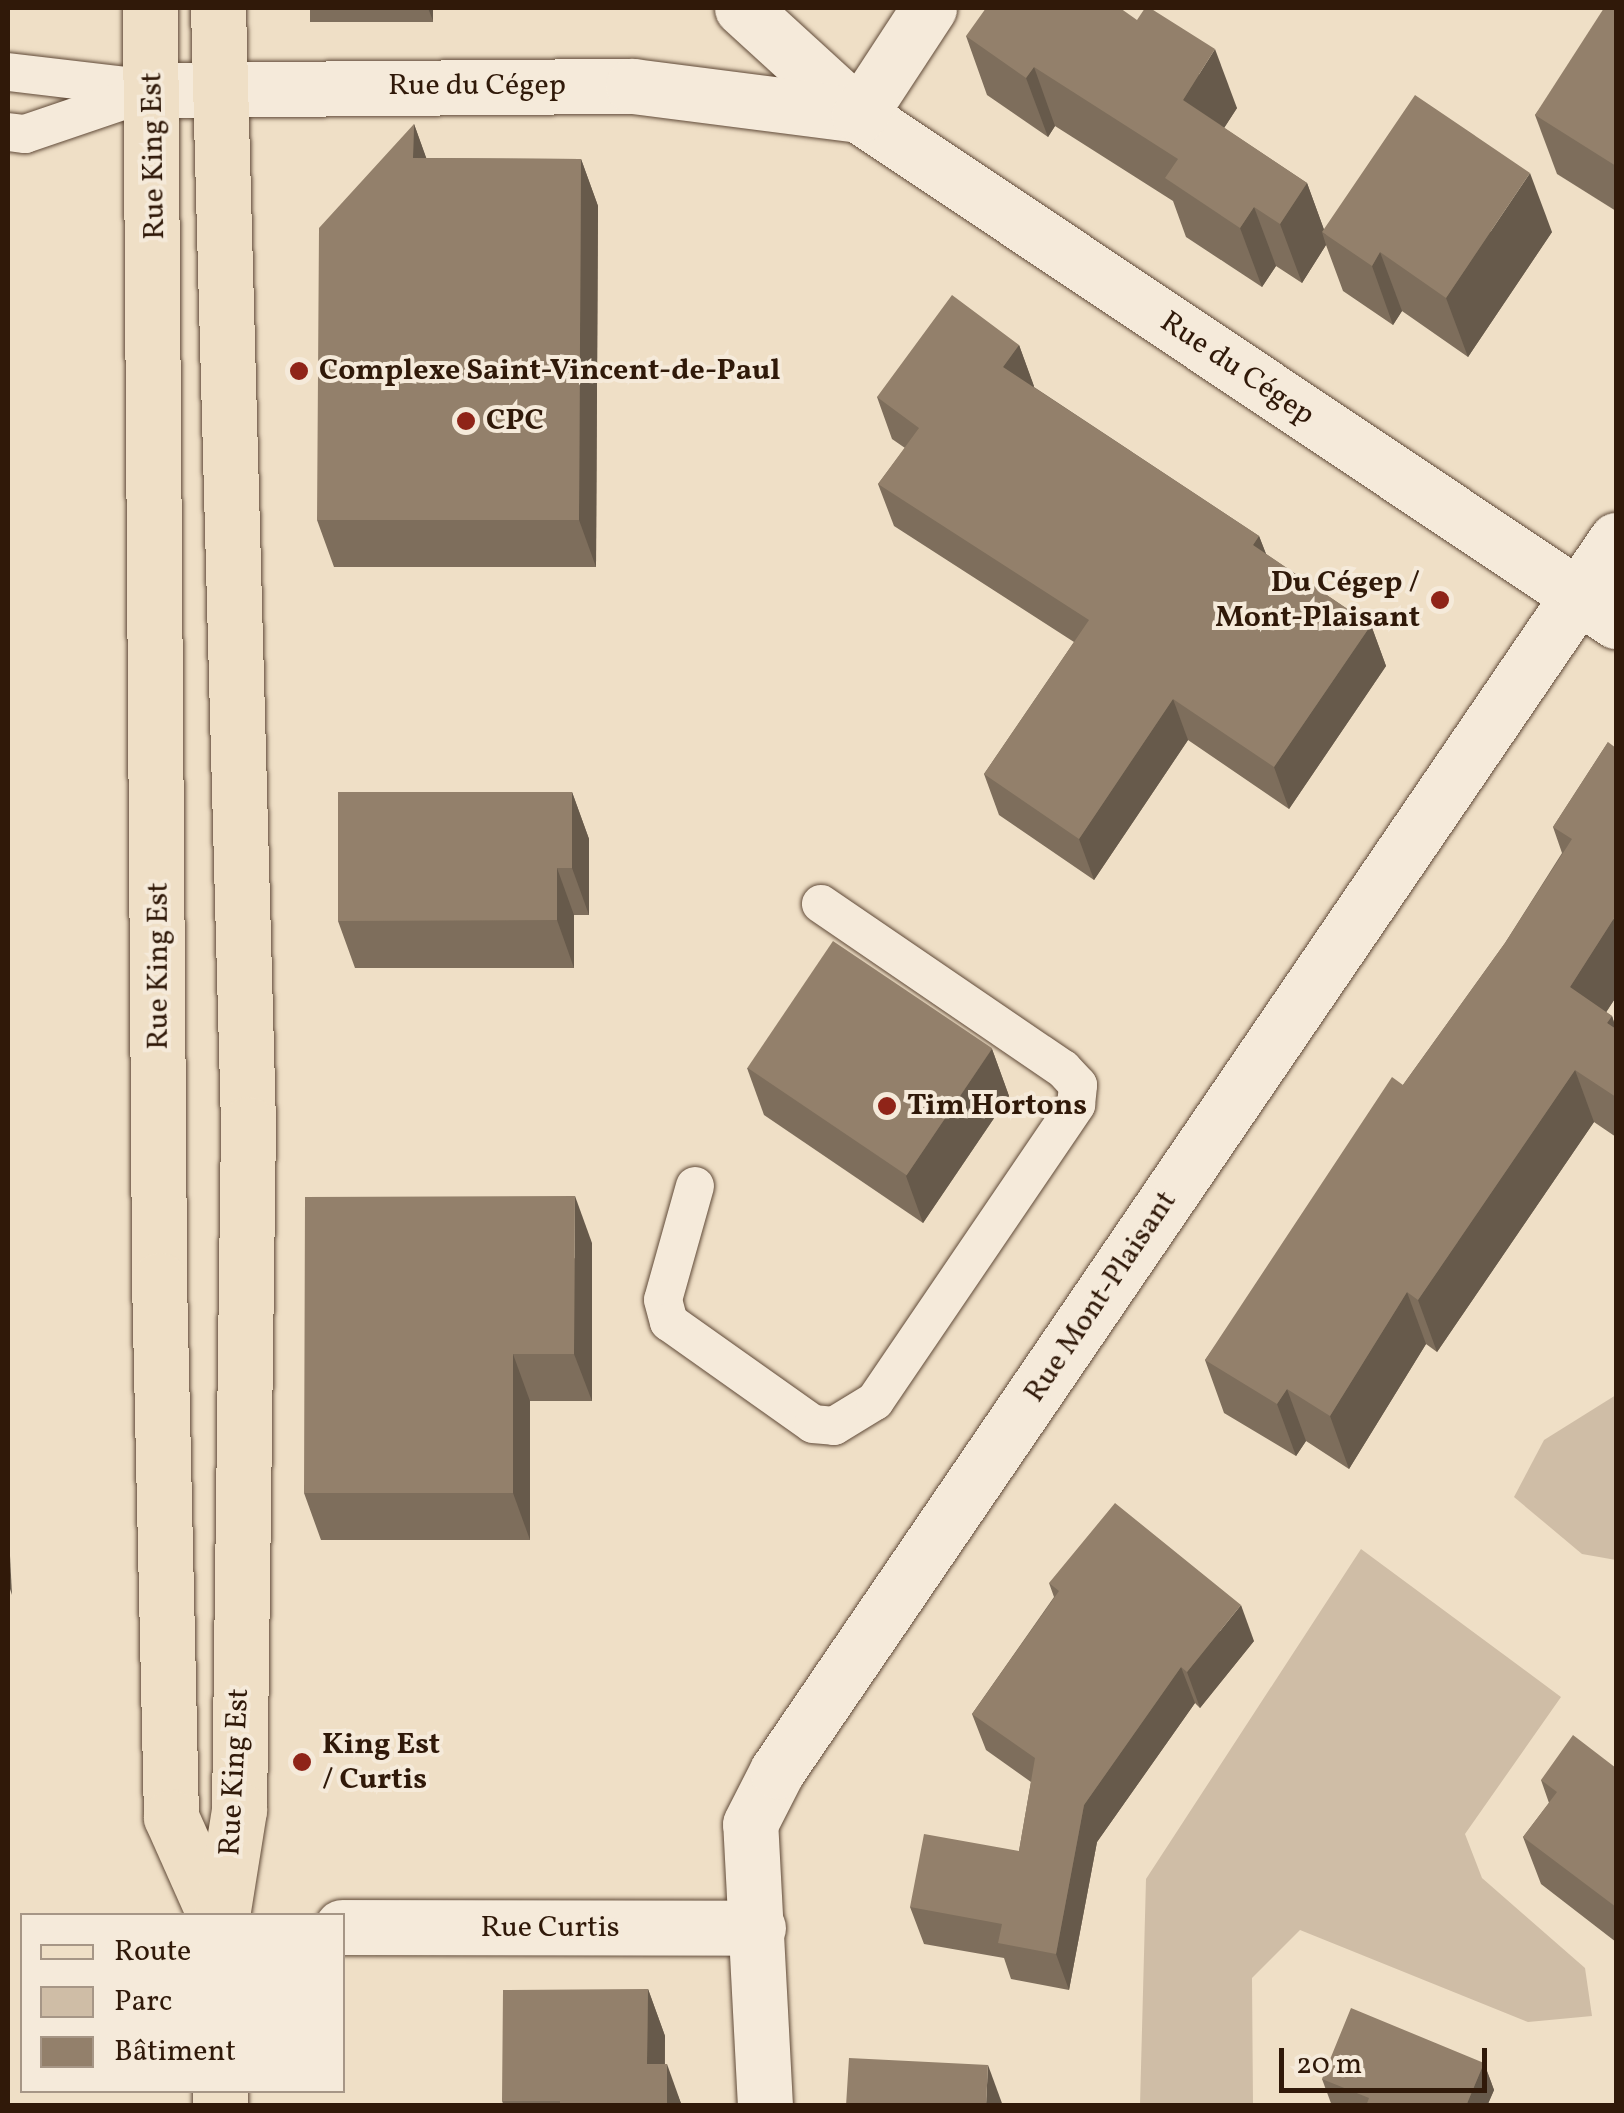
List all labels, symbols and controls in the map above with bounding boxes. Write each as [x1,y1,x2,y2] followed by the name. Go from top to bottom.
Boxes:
[388,68,566,104] street label: Rue du Cégep
[135,72,173,240] street label: Rue King Est
[1153,304,1321,434] street label: Rue du Cégep
[319,353,780,389] place label: Complexe Saint-Vincent-de-Paul
[288,360,310,382] marker: Complexe Saint-Vincent-de-Paul
[486,403,544,439] place label: CPC
[455,410,477,432] marker: CPC
[1215,565,1420,636] place label: Du Cégep / Mont-Plaisant
[1429,589,1451,611] marker: Du Cégep / Mont-Plaisant
[141,882,177,1050] street label: Rue King Est
[907,1088,1087,1124] place label: Tim Hortons
[876,1095,898,1117] marker: Tim Hortons
[1017,1185,1185,1409] street label: Rue Mont-Plaisant
[213,1687,257,1857] street label: Rue King Est
[322,1727,440,1798] place label: King Est / Curtis
[291,1751,313,1773] marker: King Est / Curtis
[480,1910,620,1946] street label: Rue Curtis
[20,1913,345,2093] legend
[114,1931,191,1973] text: Route
[114,1981,172,2023] text: Parc
[1284,2028,1492,2090] scale bar
[114,2031,236,2073] text: Bâtiment
[1296,2044,1362,2086] text: 20 m

